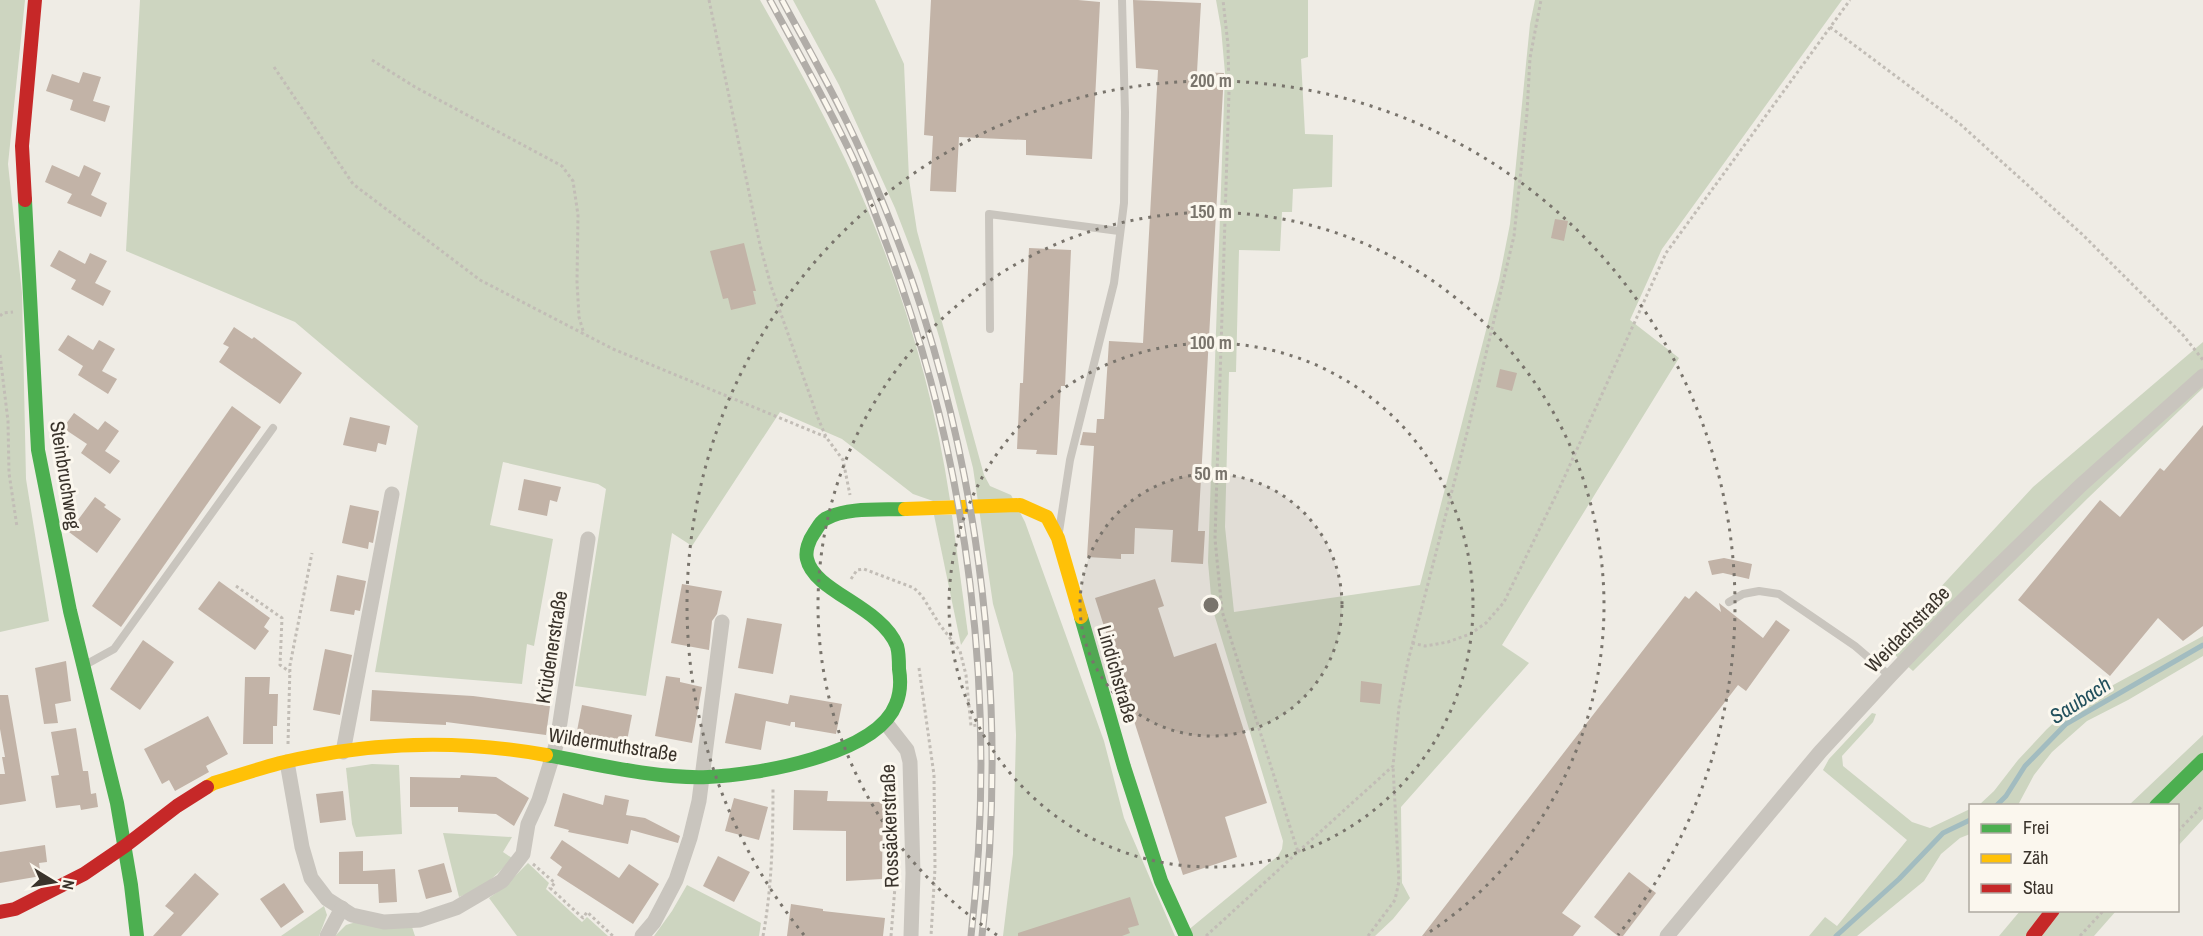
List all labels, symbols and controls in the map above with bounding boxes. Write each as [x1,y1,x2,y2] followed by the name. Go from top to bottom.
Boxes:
[1190,68,1232,93] text: 200 m
[1190,199,1232,224] text: 150 m
[1190,330,1232,355] text: 100 m
[44,419,88,531] street label: Steinbruchweg
[1194,461,1228,486] text: 50 m
[1859,580,1955,678] street label: Weidachstraße
[529,589,573,705] street label: Krüdenerstraße
[1201,595,1221,615] centre of rings
[1091,622,1145,726] street label: Lindichstraße
[2044,669,2116,731] water label: Saubach
[547,720,679,768] street label: Wildermuthstraße
[873,764,905,888] street label: Rossäckerstraße
[1969,804,2179,912] legend
[2023,815,2049,840] text: Frei
[2023,845,2048,870] text: Zäh
[24,852,84,912] north arrow
[2023,875,2053,900] text: Stau
[57,878,80,892] text: N

